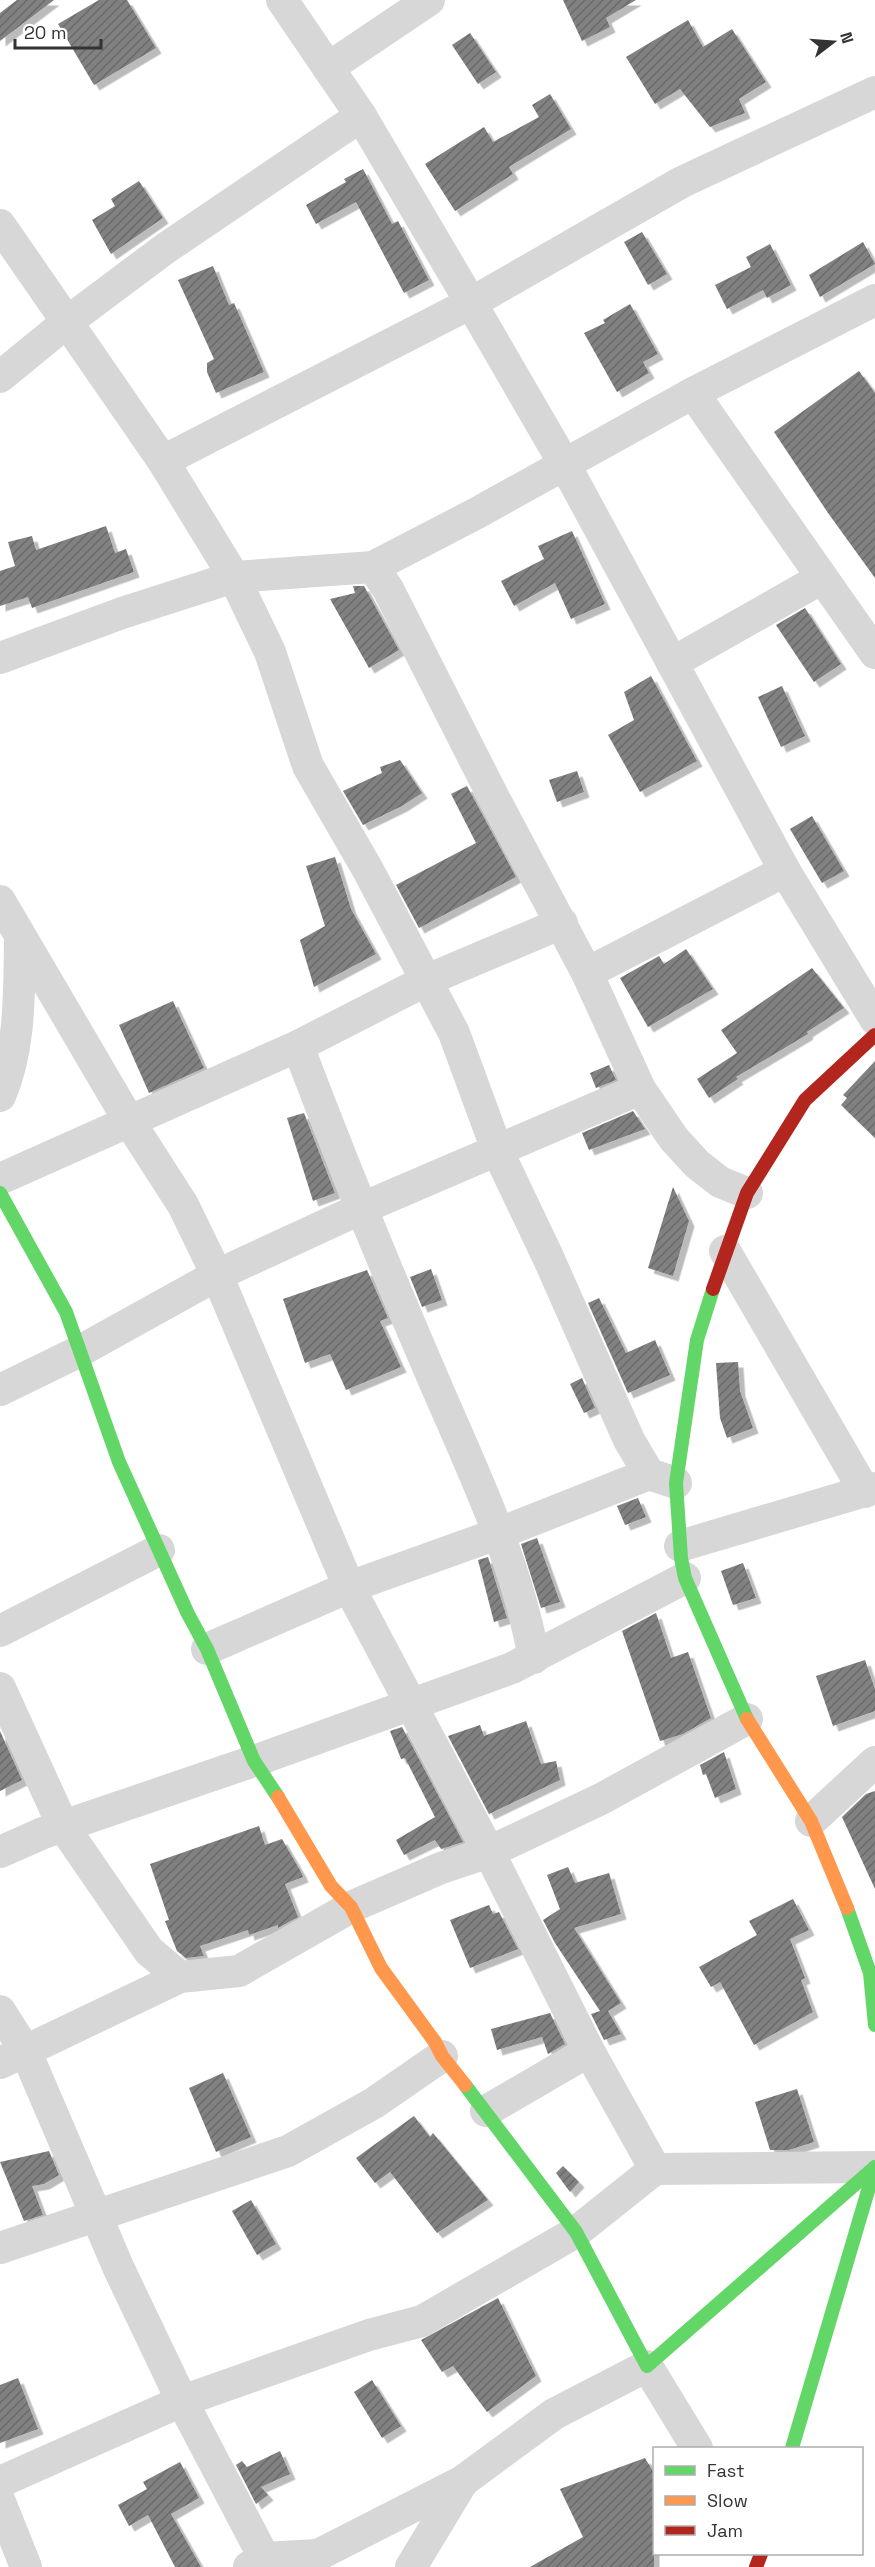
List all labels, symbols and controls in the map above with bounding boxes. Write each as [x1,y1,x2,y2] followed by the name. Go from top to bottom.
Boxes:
[15,12,100,50] scale bar
[803,12,863,72] north arrow
[24,21,67,44] text: 20 m
[835,30,858,46] text: N
[653,2447,863,2555] legend
[707,2459,744,2482] text: Fast
[707,2489,748,2512] text: Slow
[707,2519,743,2542] text: Jam

